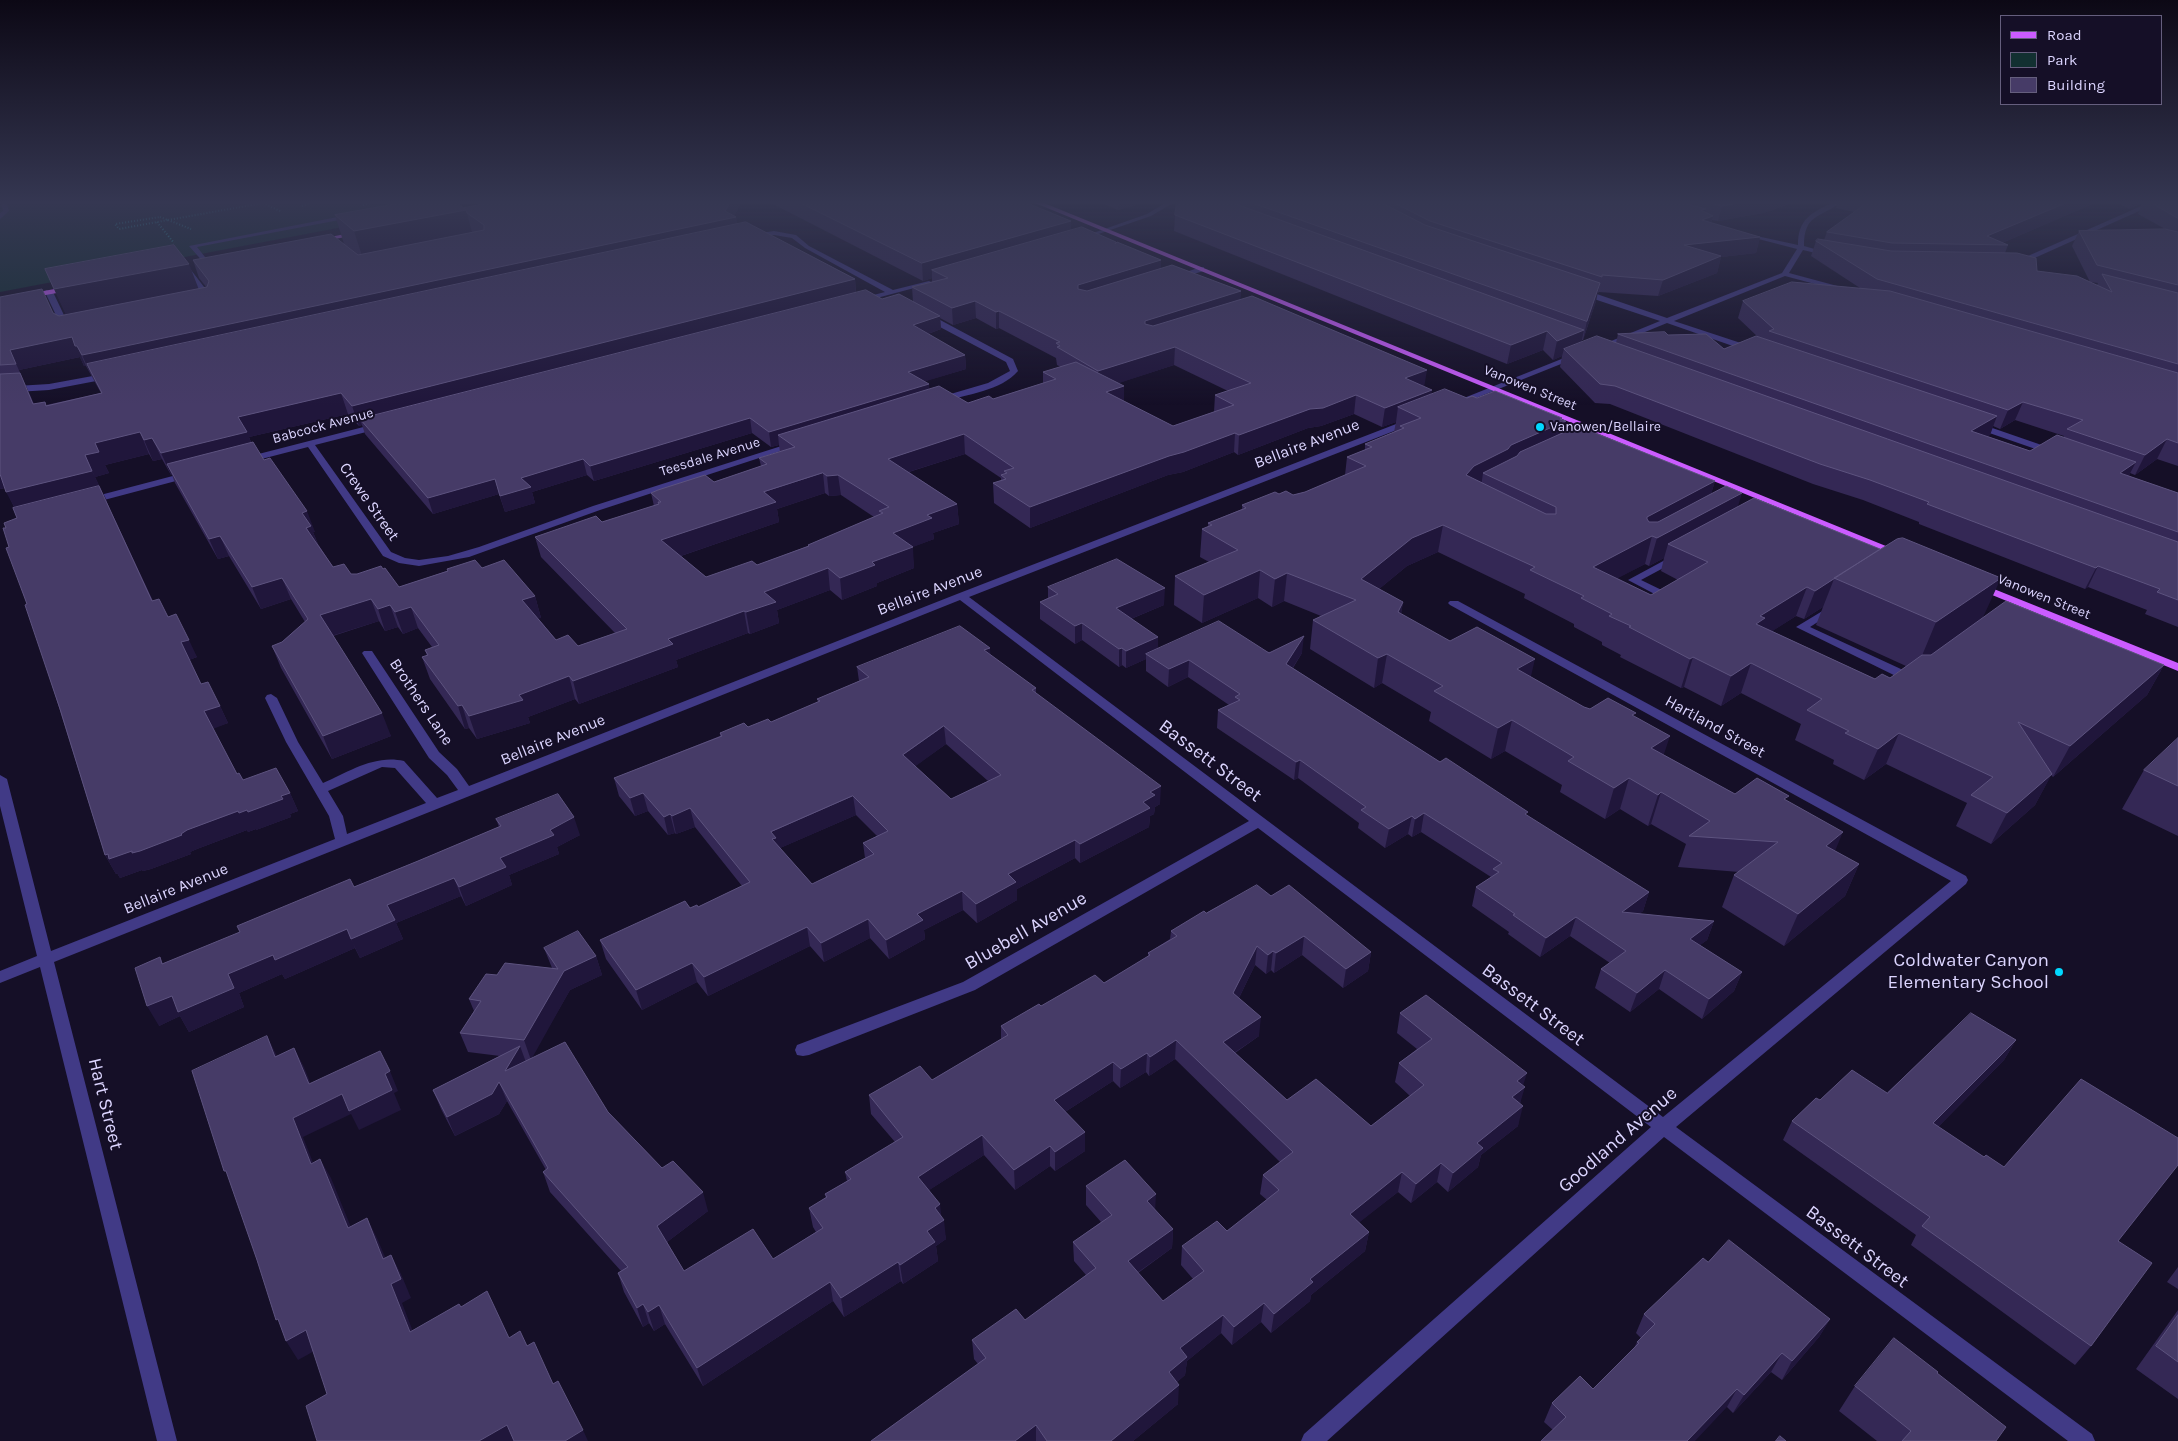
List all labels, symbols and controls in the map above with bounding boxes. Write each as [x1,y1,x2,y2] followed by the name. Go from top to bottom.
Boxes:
[2000,15,2163,105] legend
[2047,26,2082,44] text: Road
[2047,51,2077,69] text: Park
[2047,76,2105,94] text: Building
[1481,362,1579,414] street label: Vanowen Street
[271,404,375,448] street label: Babcock Avenue
[1252,415,1362,473] street label: Bellaire Avenue
[1550,419,1661,435] place label: Vanowen/Bellaire
[1534,421,1546,433] marker: Vanowen/Bellaire
[658,434,762,480] street label: Teesdale Avenue
[335,459,403,545] street label: Crewe Street
[875,562,985,620] street label: Bellaire Avenue
[1995,571,2093,623] street label: Vanowen Street
[385,655,457,749] street label: Brothers Lane
[1662,692,1768,762] street label: Hartland Street
[498,710,608,770] street label: Bellaire Avenue
[1154,715,1266,807] street label: Bassett Street
[121,859,231,919] street label: Bellaire Avenue
[961,887,1091,975] street label: Bluebell Avenue
[1888,950,2049,994] place label: Coldwater Canyon Elementary School
[1477,959,1589,1051] street label: Bassett Street
[2053,966,2065,978] marker: Coldwater Canyon Elementary School
[83,1056,127,1152] street label: Hart Street
[1554,1082,1682,1198] street label: Goodland Avenue
[1801,1201,1913,1293] street label: Bassett Street

